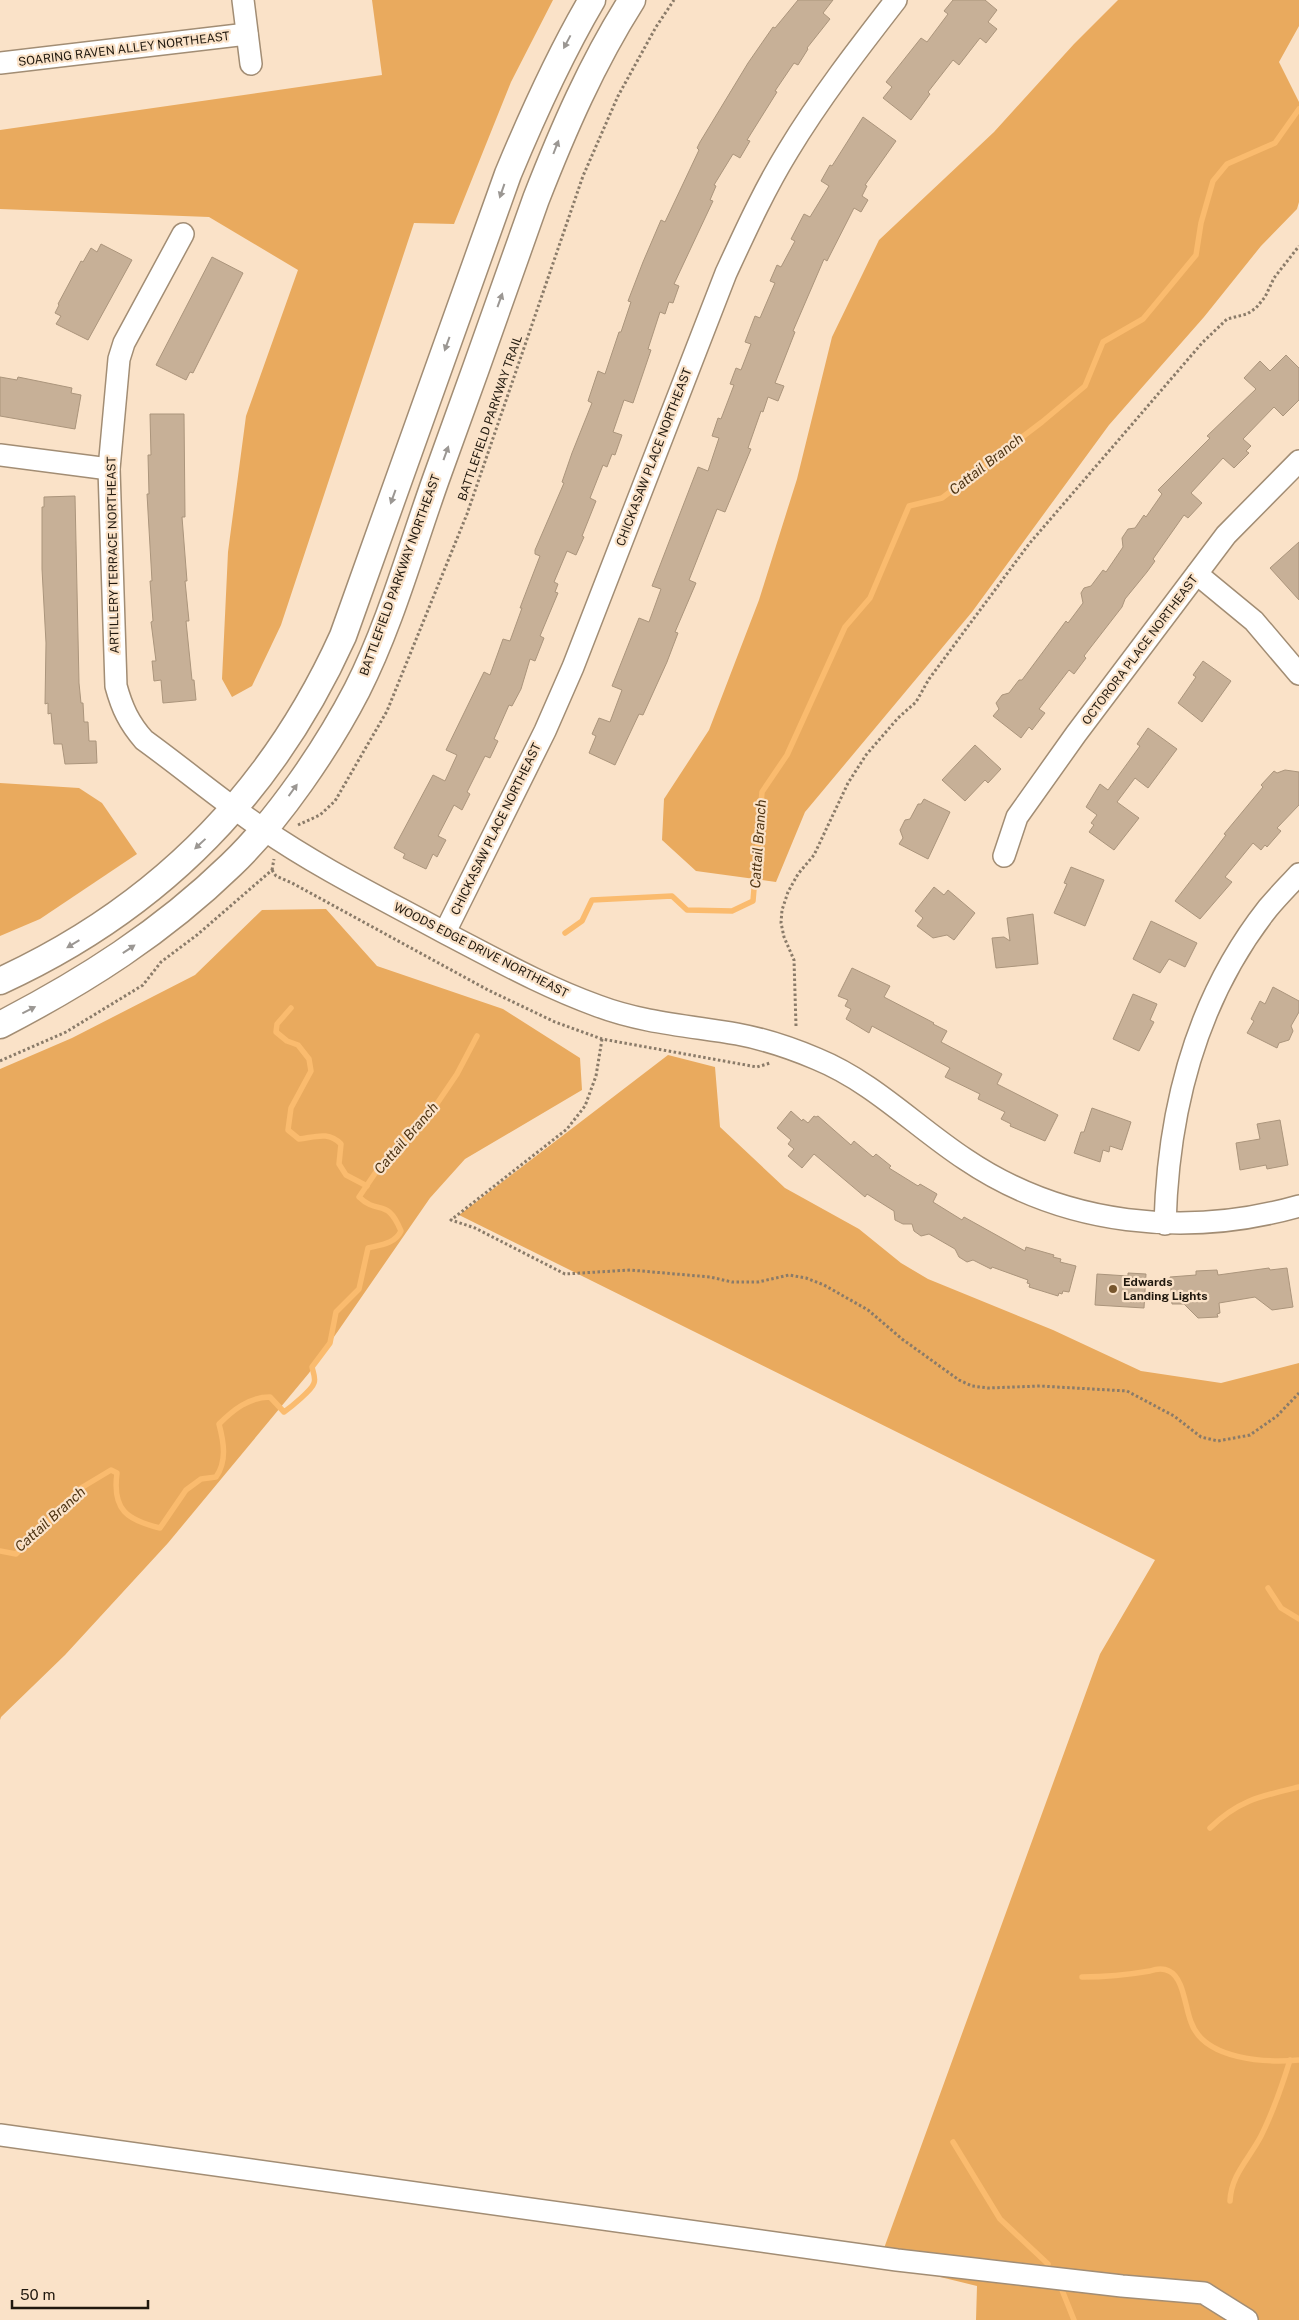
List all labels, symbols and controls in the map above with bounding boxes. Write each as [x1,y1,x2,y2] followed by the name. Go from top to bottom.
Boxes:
[17,29,231,69] street label: SOARING RAVEN ALLEY NORTHEAST
[563,35,571,50] one-way arrow
[553,140,560,155] one-way arrow
[498,184,506,199] one-way arrow
[496,292,504,307] one-way arrow
[455,333,525,503] street label: BATTLEFIELD PARKWAY TRAIL
[443,337,451,352] one-way arrow
[614,366,694,548] street label: CHICKASAW PLACE NORTHEAST
[946,430,1026,498] water label: Cattail Branch
[442,445,450,460] one-way arrow
[104,456,122,654] street label: ARTILLERY TERRACE NORTHEAST
[357,472,443,678] street label: BATTLEFIELD PARKWAY NORTHEAST
[389,490,397,505] one-way arrow
[1079,573,1201,727] street label: OCTORORA PLACE NORTHEAST
[448,741,544,917] street label: CHICKASAW PLACE NORTHEAST
[288,783,298,797] one-way arrow
[747,799,769,889] water label: Cattail Branch
[195,838,207,850] one-way arrow
[391,900,571,1000] street label: WOODS EDGE DRIVE NORTHEAST
[66,939,79,948] one-way arrow
[123,945,136,954] one-way arrow
[22,1006,37,1014] one-way arrow
[371,1099,441,1177] water label: Cattail Branch
[1123,1275,1208,1303] place label: Edwards Landing Lights
[1107,1283,1119,1295] marker: Edwards Landing Lights
[11,1483,89,1555] water label: Cattail Branch
[12,2278,149,2310] scale bar
[20,2286,55,2303] text: 50 m

